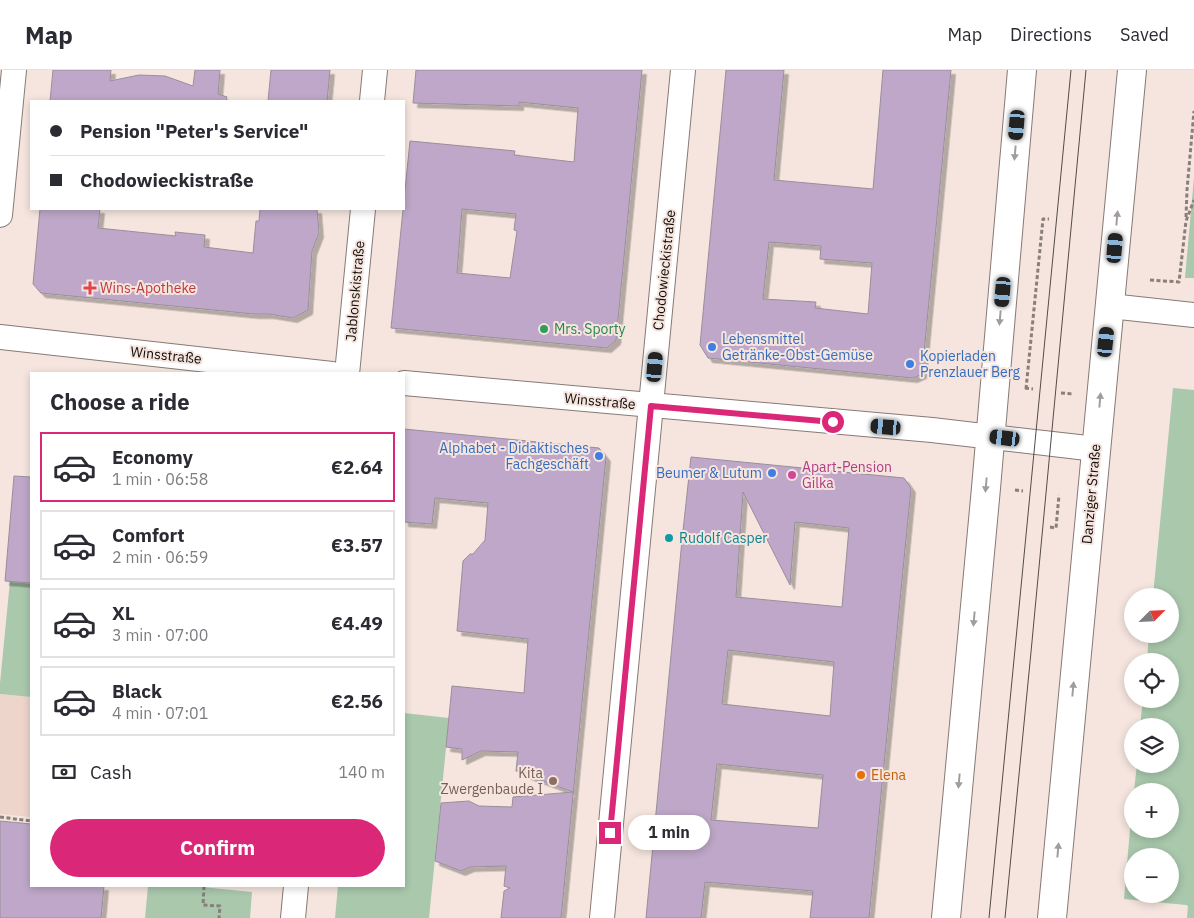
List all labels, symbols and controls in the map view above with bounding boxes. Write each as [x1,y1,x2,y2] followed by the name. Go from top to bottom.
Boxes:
[25,19,73,51] text: Map
[947,23,982,46] text: Map
[1010,23,1092,46] text: Directions
[1120,23,1169,46] text: Saved
[1008,109,1025,141] car
[80,119,308,143] text: Pension "Peter's Service"
[1011,146,1019,162] one-way arrow
[80,168,254,192] text: Chodowieckistraße
[649,209,679,331] street label: Chodowieckistraße
[1114,210,1122,226] one-way arrow
[1106,232,1123,264] car
[342,240,368,342] street label: Jablonskistraße
[994,276,1011,308] car
[100,279,197,297] place label: Wins-Apotheke
[84,282,96,294] marker: Wins-Apotheke
[996,310,1004,326] one-way arrow
[554,320,626,338] place label: Mrs. Sporty
[538,323,550,335] marker: Mrs. Sporty
[1096,326,1115,358] car
[722,330,873,364] place label: Lebensmittel Getränke-Obst-Gemüse
[706,341,718,353] marker: Lebensmittel Getränke-Obst-Gemüse
[130,342,203,368] street label: Winsstraße
[920,347,1021,381] place label: Kopierladen Prenzlauer Berg
[646,351,663,383] car
[904,358,916,370] marker: Kopierladen Prenzlauer Berg
[50,387,190,416] text: Choose a ride
[564,389,637,413] street label: Winsstraße
[1096,392,1104,408] one-way arrow
[822,411,844,433] route start
[870,418,901,436] car
[989,429,1020,447] car
[439,439,589,473] place label: Alphabet - Didaktisches Fachgeschäft
[1078,443,1104,545] street label: Danziger Straße
[52,445,97,490] icon: car
[112,445,193,469] text: Economy
[593,450,605,462] marker: Alphabet - Didaktisches Fachgeschäft
[331,455,383,479] text: €2.64
[802,458,892,492] place label: Apart-Pension Gilka
[656,464,762,482] place label: Beumer & Lutum
[766,467,778,479] marker: Beumer & Lutum
[112,469,208,489] text: 1 min · 06:58
[786,469,798,481] marker: Apart-Pension Gilka
[982,477,990,493] one-way arrow
[52,523,97,568] icon: car
[112,523,185,547] text: Comfort
[679,529,767,547] place label: Rudolf Casper
[663,532,675,544] marker: Rudolf Casper
[331,533,383,557] text: €3.57
[112,547,208,567] text: 2 min · 06:59
[1124,588,1179,642] north arrow
[1124,588,1179,903] map controls
[52,601,97,646] icon: car
[112,601,135,625] text: XL
[331,611,383,635] text: €4.49
[970,611,978,627] one-way arrow
[112,625,208,645] text: 3 min · 07:00
[1124,653,1179,708] button: locate
[52,679,97,724] icon: car
[112,679,162,703] text: Black
[1069,680,1077,696] one-way arrow
[331,689,383,713] text: €2.56
[112,703,208,723] text: 4 min · 07:01
[1124,718,1179,773] button: layers
[50,758,78,786] icon: cash
[90,760,132,784] text: Cash
[338,762,385,782] text: 140 m
[440,764,544,798] place label: Kita Zwergenbaude I
[871,766,907,784] place label: Elena
[855,769,867,781] marker: Elena
[955,773,963,789] one-way arrow
[547,775,559,787] marker: Kita Zwergenbaude I
[1124,783,1179,838] button: +
[628,816,710,850] callout: 1 min
[50,819,385,877] button: Confirm
[599,822,621,844] route end
[648,822,690,842] text: 1 min
[1055,842,1063,858] one-way arrow
[1124,848,1179,903] button: −

